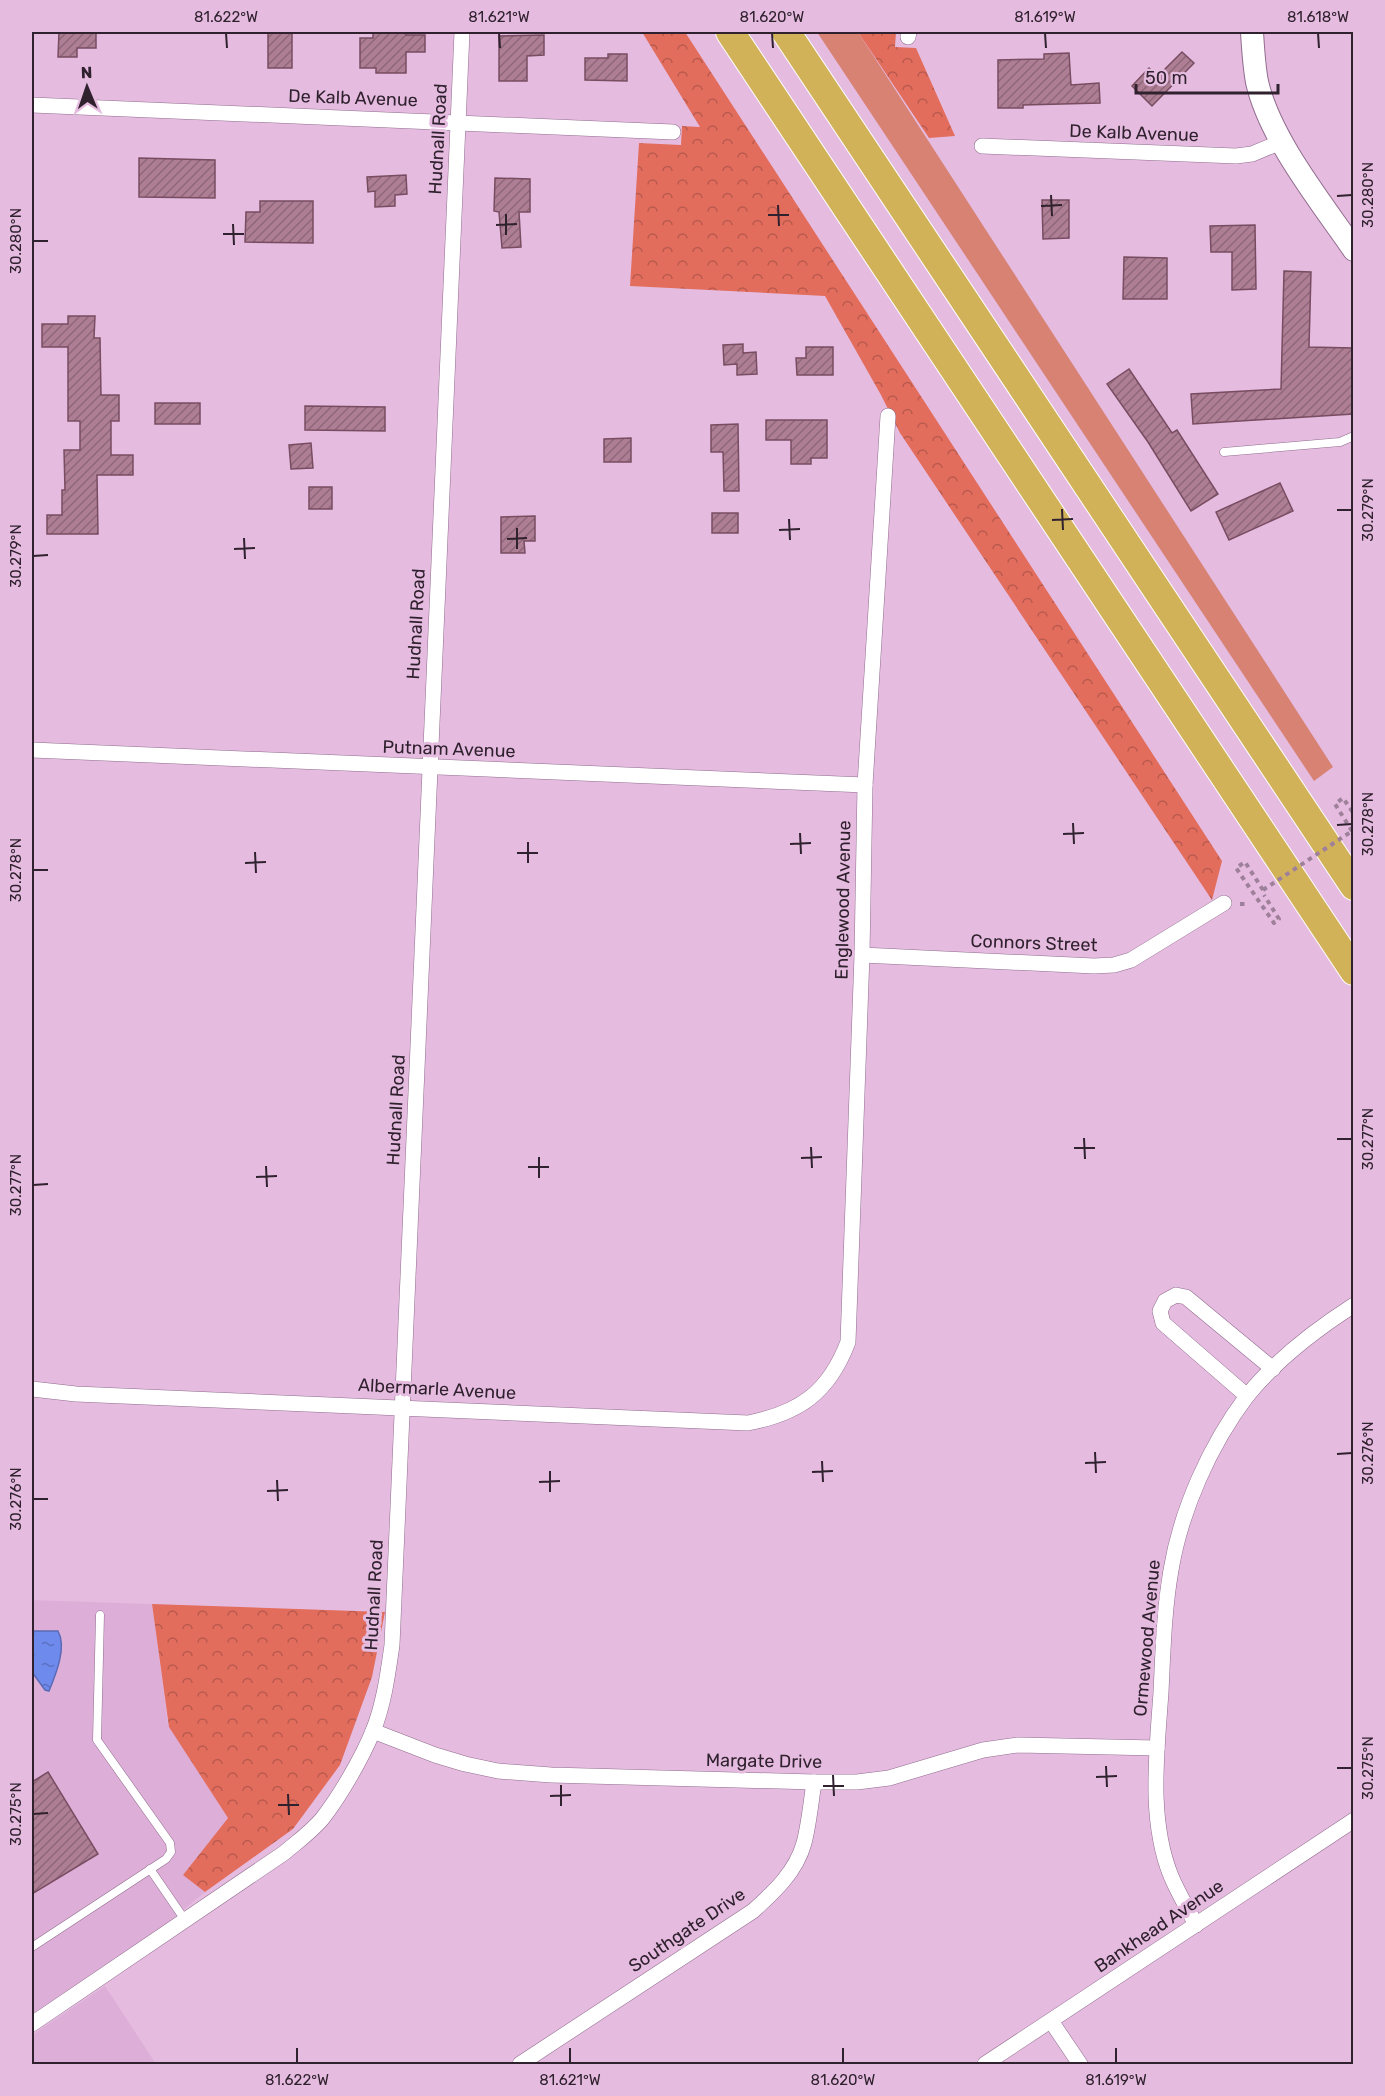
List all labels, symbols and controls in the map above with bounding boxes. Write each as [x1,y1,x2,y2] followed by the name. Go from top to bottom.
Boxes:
[194,8,258,26] text: 81.622°W
[468,8,530,26] text: 81.621°W
[740,8,804,26] text: 81.620°W
[1014,8,1076,26] text: 81.619°W
[1287,8,1349,26] text: 81.618°W
[57,57,117,117] north arrow
[1136,57,1278,95] scale bar
[80,63,93,82] text: N
[1145,67,1188,89] text: 50 m
[424,83,452,195] street label: Hudnall Road
[288,85,418,111] street label: De Kalb Avenue
[1069,120,1199,146] street label: De Kalb Avenue
[1359,162,1377,228] text: 30.280°N
[7,208,25,274] text: 30.280°N
[1359,478,1377,542] text: 30.279°N
[7,524,25,588] text: 30.279°N
[402,568,430,680] street label: Hudnall Road
[382,736,516,762] street label: Putnam Avenue
[1359,792,1377,856] text: 30.278°N
[831,820,855,980] street label: Englewood Avenue
[7,838,25,902] text: 30.278°N
[970,930,1098,956] street label: Connors Street
[382,1054,410,1166] street label: Hudnall Road
[1359,1108,1377,1170] text: 30.277°N
[7,1154,25,1216] text: 30.277°N
[357,1374,517,1404] street label: Albermarle Avenue
[1359,1421,1377,1485] text: 30.276°N
[7,1467,25,1531] text: 30.276°N
[360,1539,388,1651] street label: Hudnall Road
[1129,1559,1165,1717] street label: Ormewood Avenue
[1359,1736,1377,1800] text: 30.275°N
[706,1749,822,1773] street label: Margate Drive
[7,1782,25,1846] text: 30.275°N
[1090,1875,1228,1977] street label: Bankhead Avenue
[625,1883,749,1977] street label: Southgate Drive
[265,2071,329,2089] text: 81.622°W
[539,2071,601,2089] text: 81.621°W
[811,2071,875,2089] text: 81.620°W
[1085,2071,1147,2089] text: 81.619°W

